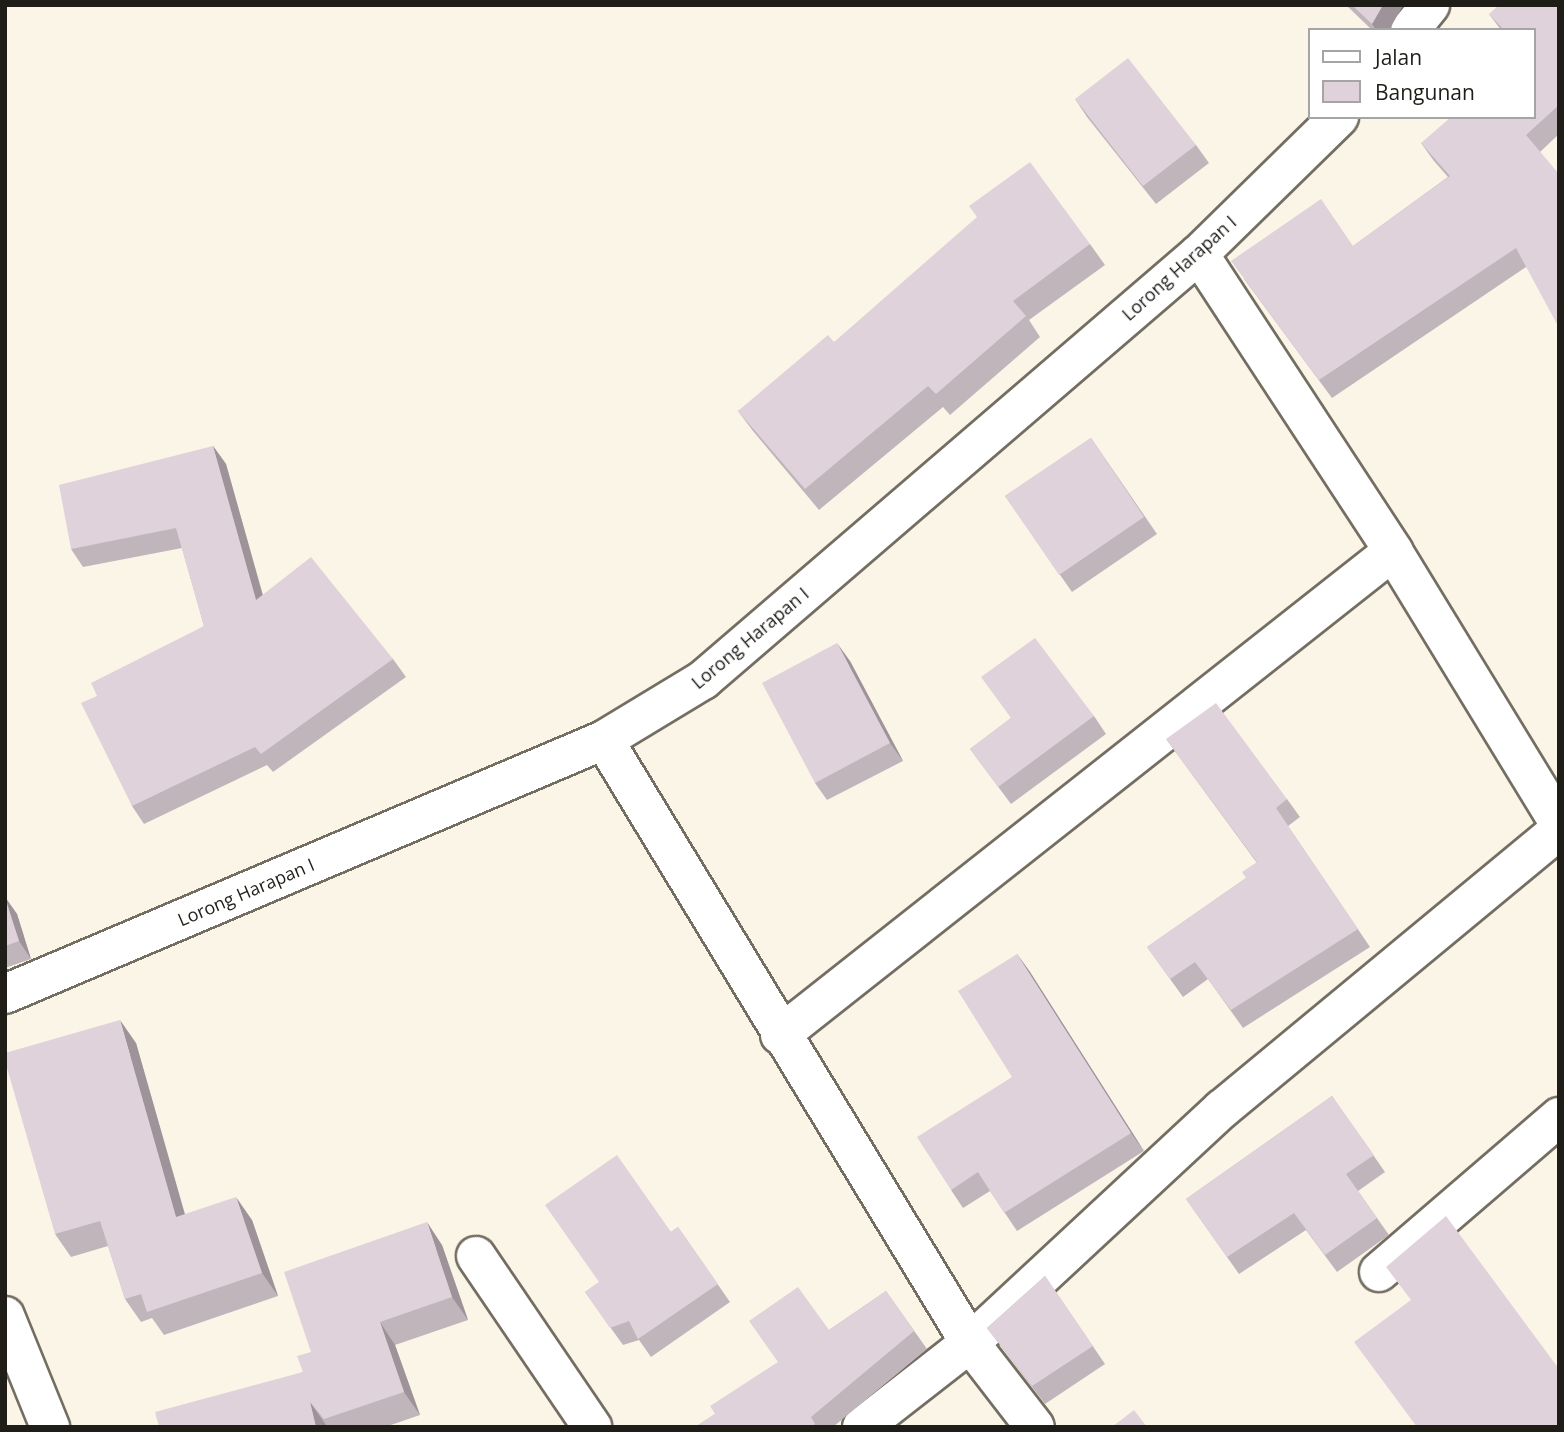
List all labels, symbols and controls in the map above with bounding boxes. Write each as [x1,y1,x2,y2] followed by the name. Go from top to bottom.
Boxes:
[1308,28,1536,119] legend
[1375,43,1422,71] text: Jalan
[1375,78,1475,106] text: Bangunan
[1117,211,1241,325] street label: Lorong Harapan I
[687,583,813,693] street label: Lorong Harapan I
[174,853,318,931] street label: Lorong Harapan I

